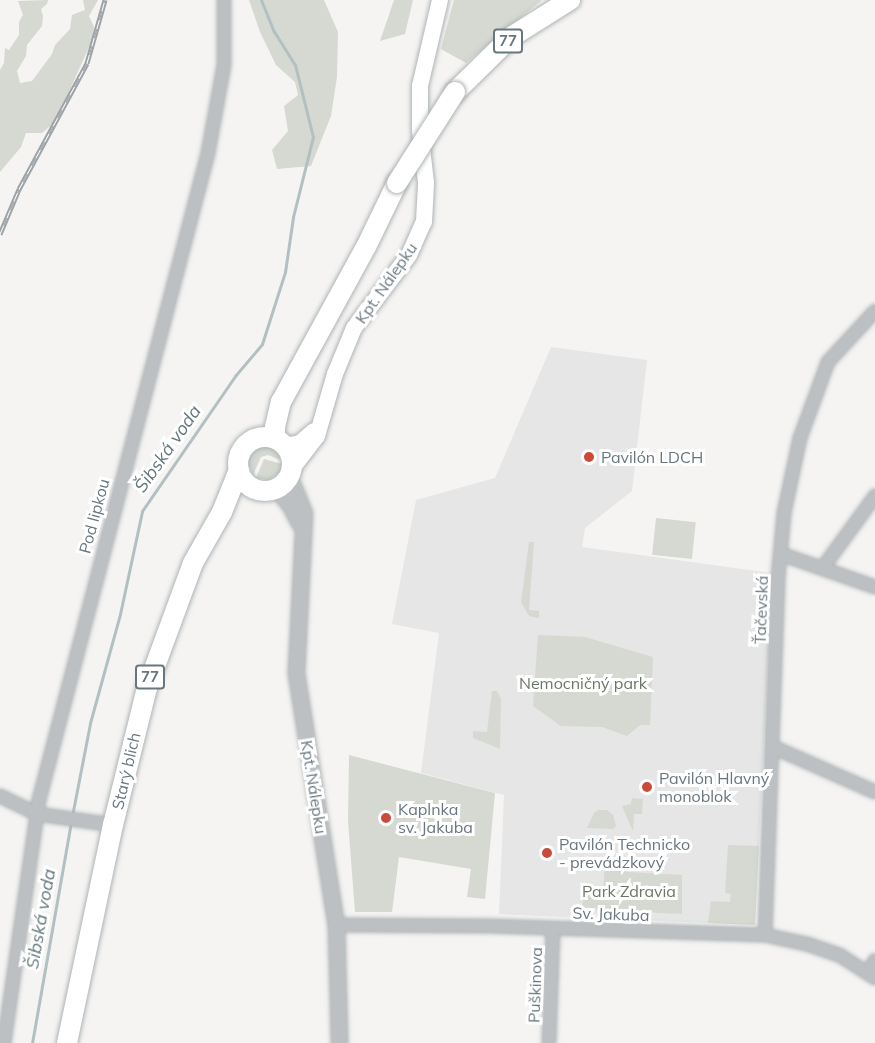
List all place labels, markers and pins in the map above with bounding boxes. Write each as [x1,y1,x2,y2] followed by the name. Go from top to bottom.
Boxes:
[601,447,703,467] place label: Pavilón LDCH
[582,450,596,464] marker: Pavilón LDCH
[659,768,769,806] place label: Pavilón Hlavný monoblok
[640,780,654,794] marker: Pavilón Hlavný monoblok
[398,799,473,837] place label: Kaplnka sv. Jakuba
[379,811,393,825] marker: Kaplnka sv. Jakuba
[559,834,690,872] place label: Pavilón Technicko - prevádzkový
[540,846,554,860] marker: Pavilón Technicko - prevádzkový

